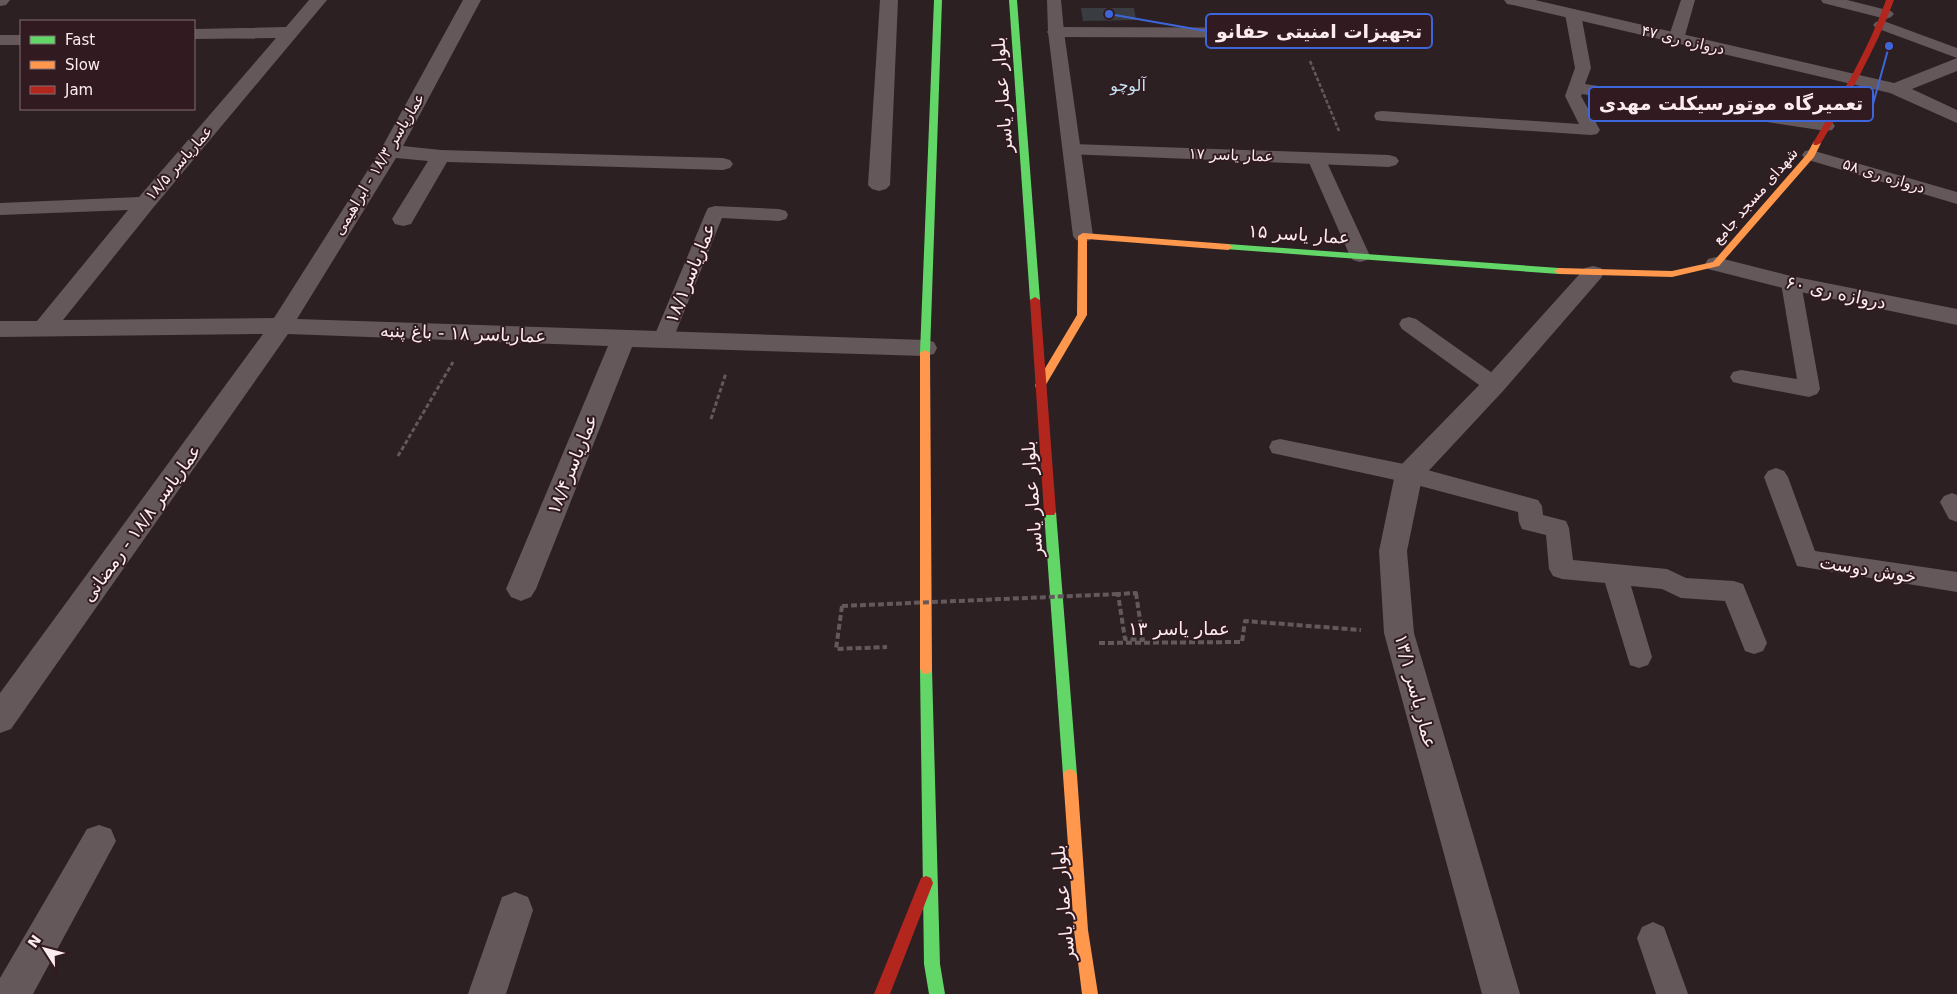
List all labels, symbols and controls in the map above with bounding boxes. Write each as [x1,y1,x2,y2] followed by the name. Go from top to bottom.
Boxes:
[1206,14,1432,48] callout: تجهیزات امنیتی حفانو
[20,20,195,110] legend
[1215,20,1422,43] text: تجهیزات امنیتی حفانو
[1640,22,1726,58] street label: دروازه ری ۴۷
[65,31,95,49] text: Fast
[987,36,1018,155] street label: بلوار عمار یاسر
[65,56,100,74] text: Slow
[1109,76,1147,96] district label: آلوچو
[64,81,93,99] text: Jam
[1589,87,1873,121] callout: تعمیرگاه موتورسیکلت مهدی
[329,90,429,238] street label: عماریاسر ۱۸/۳ - ابراهیمی
[1599,92,1863,115] text: تعمیرگاه موتورسیکلت مهدی
[142,122,216,204] street label: عماریاسر ۱۸/۵
[1708,144,1802,248] street label: شهدای مسجد جامع
[1188,145,1274,165] street label: عمار یاسر ۱۷
[1841,155,1927,197] street label: دروازه ری ۵۸
[660,220,721,326] street label: عماریاسر۱۸/۱
[1248,220,1350,249] street label: عمار یاسر ۱۵
[1784,271,1888,314] street label: دروازه ری ۶۰
[379,320,546,347] street label: عماریاسر ۱۸ - باغ پنبه
[542,411,603,517] street label: عماریاسر۱۸/۴
[77,440,206,606] street label: عماریاسر ۱۸/۸ - رمضانی
[1017,440,1048,559] street label: بلوار عمار یاسر
[1818,551,1918,588] street label: خوش دوست
[1128,618,1230,640] street label: عمار یاسر ۱۳
[1390,632,1441,751] street label: عمار یاسر ۱۳/۱
[1047,844,1080,963] street label: بلوار عمار یاسر
[20,924,70,974] north arrow
[25,932,44,951] text: N

